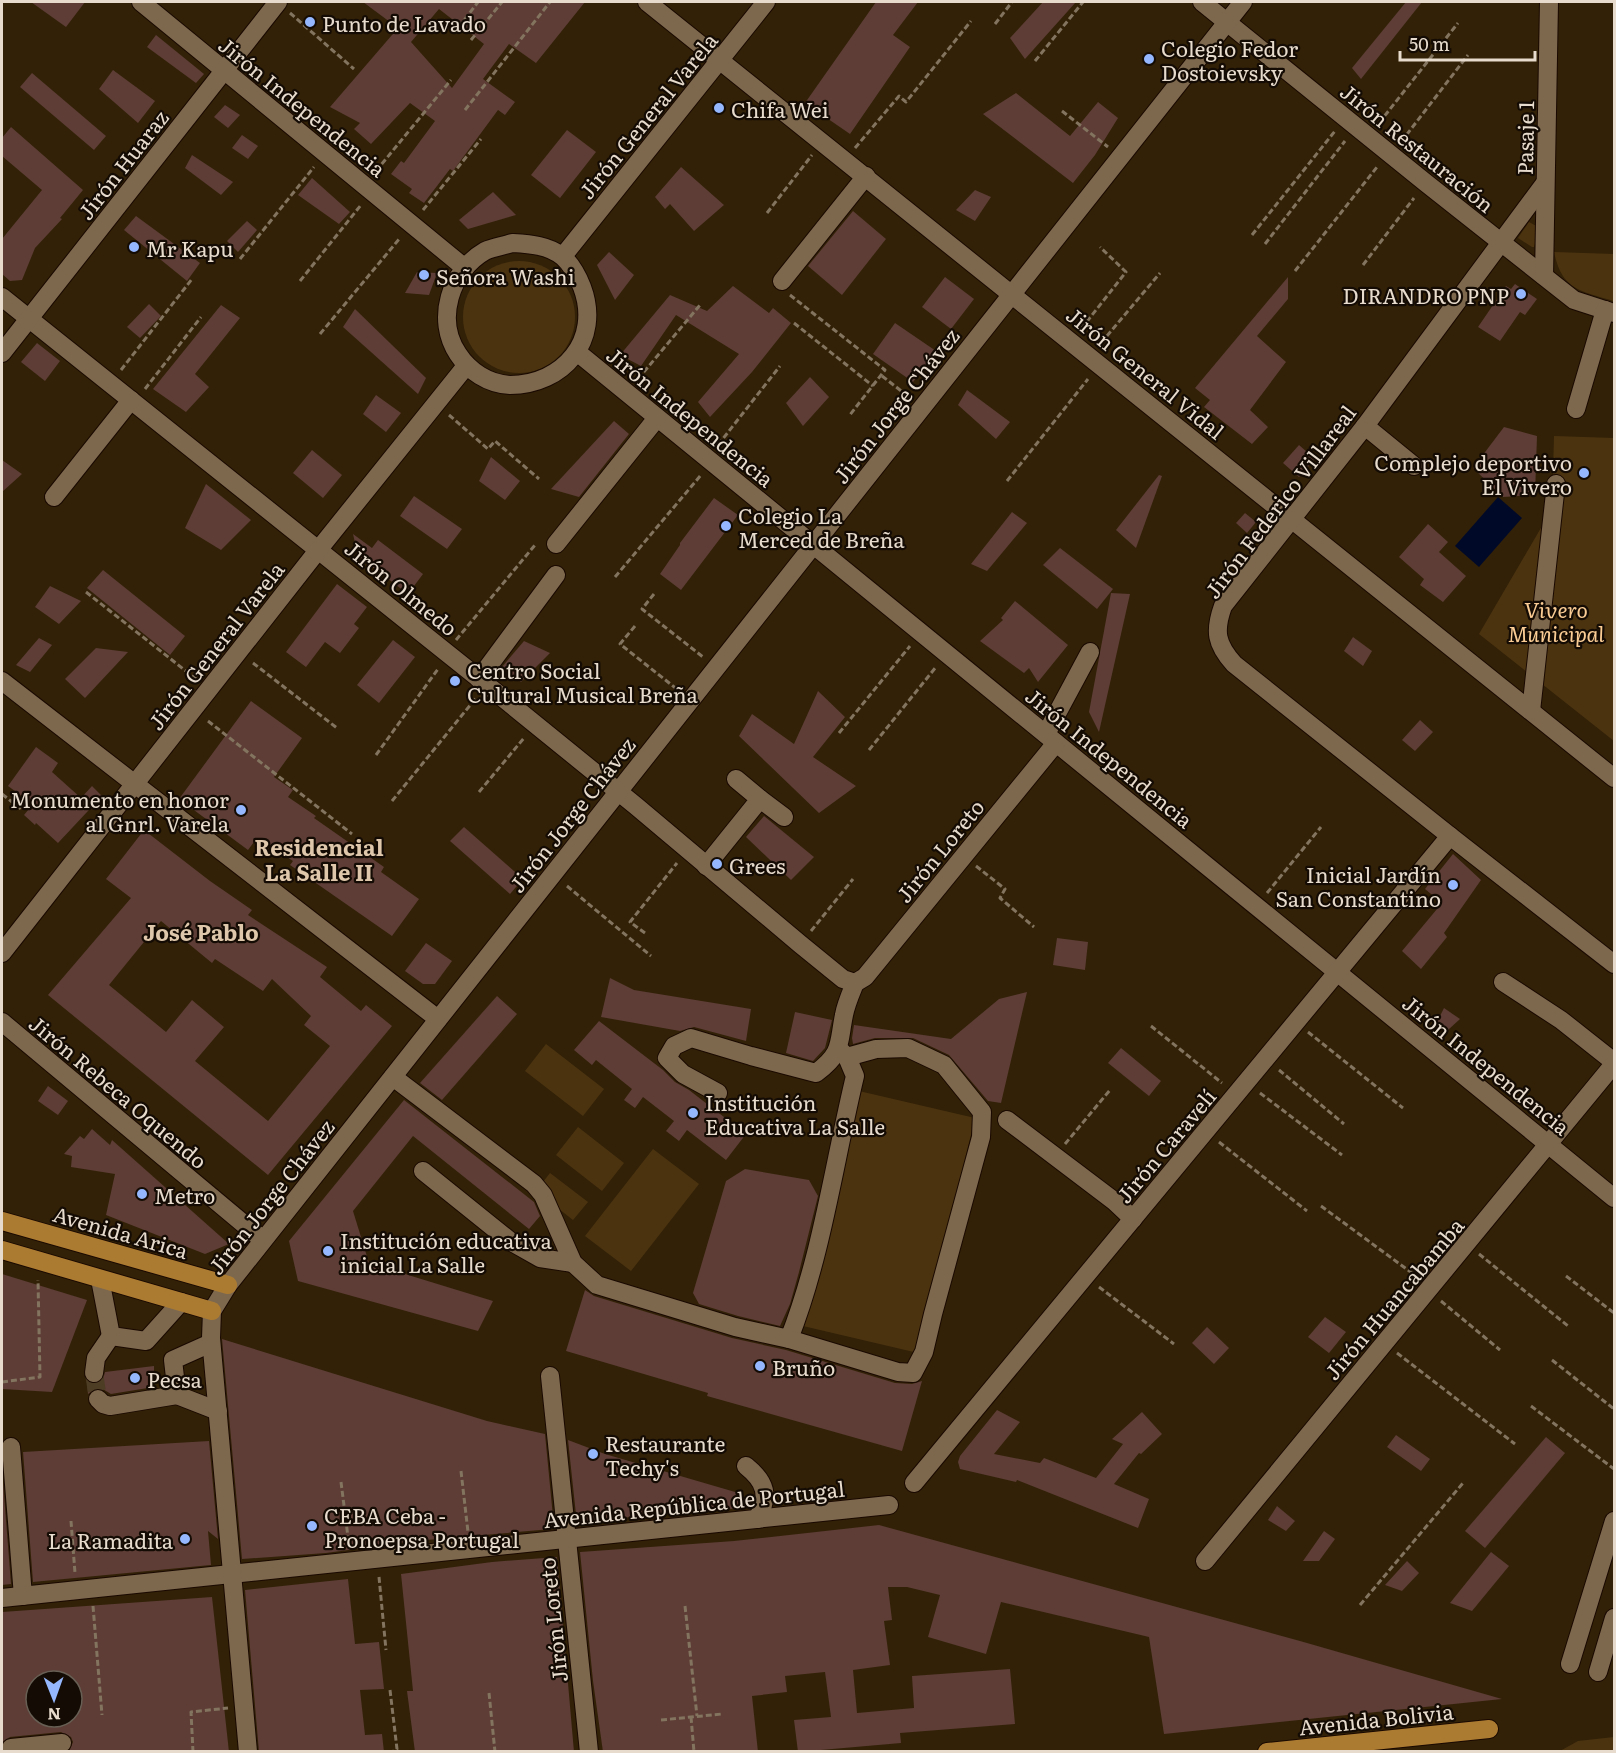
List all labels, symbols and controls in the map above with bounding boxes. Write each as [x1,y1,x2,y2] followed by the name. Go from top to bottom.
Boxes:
[322,7,486,38] place label: Punto de Lavado
[303,15,317,29] marker: Punto de Lavado
[1400,24,1535,62] scale bar
[570,25,724,205] street label: Jirón General Varela
[213,29,394,184] street label: Jirón Independencia
[1409,30,1450,57] text: 50 m
[1161,32,1298,87] place label: Colegio Fedor Dostoievsky
[1142,52,1156,66] marker: Colegio Fedor Dostoievsky
[1334,75,1502,219] street label: Jirón Restauración
[731,93,829,124] place label: Chifa Wei
[1508,100,1540,175] street label: Pasaje 1
[712,101,726,115] marker: Chifa Wei
[69,103,175,225] street label: Jirón Huaraz
[146,232,233,263] place label: Mr Kapu
[127,240,141,254] marker: Mr Kapu
[436,260,575,291] place label: Señora Washi
[417,268,431,282] marker: Señora Washi
[1343,279,1509,310] place label: DIRANDRO PNP
[1514,287,1528,301] marker: DIRANDRO PNP
[1060,298,1232,446] street label: Jirón General Vidal
[824,321,966,489] street label: Jirón Jorge Chávez
[601,339,782,494] street label: Jirón Independencia
[1196,398,1362,604] street label: Jirón Federico Villareal
[1374,446,1572,501] place label: Complejo deportivo El Vivero
[1577,466,1591,480] marker: Complejo deportivo El Vivero
[738,499,905,554] place label: Colegio La Merced de Breña
[719,519,733,533] marker: Colegio La Merced de Breña
[339,532,465,642] street label: Jirón Olmedo
[139,554,291,736] street label: Jirón General Varela
[1508,593,1604,648] park label: Vivero Municipal
[467,654,699,709] place label: Centro Social Cultural Musical Breña
[448,674,462,688] marker: Centro Social Cultural Musical Breña
[1020,680,1201,835] street label: Jirón Independencia
[500,730,642,898] street label: Jirón Jorge Chávez
[10,783,230,838] place label: Monumento en honor al Gnrl. Varela
[888,792,990,908] street label: Jirón Loreto
[234,803,248,817] marker: Monumento en honor al Gnrl. Varela
[254,830,384,888] district label: Residencial La Salle II
[729,849,785,880] place label: Grees
[710,857,724,871] marker: Grees
[1275,858,1441,913] place label: Inicial Jardín San Constantino
[1446,878,1460,892] marker: Inicial Jardín San Constantino
[143,915,259,948] district label: José Pablo
[1397,987,1578,1142] street label: Jirón Independencia
[23,1007,215,1175] street label: Jirón Rebeca Oquendo
[1108,1081,1222,1209] street label: Jirón Caravelí
[705,1086,885,1141] place label: Institución Educativa La Salle
[686,1106,700,1120] marker: Institución Educativa La Salle
[199,1112,341,1280] street label: Jirón Jorge Chávez
[154,1179,215,1210] place label: Metro
[135,1187,149,1201] marker: Metro
[50,1197,193,1265] street label: Avenida Arica
[1316,1210,1470,1386] street label: Jirón Huancabamba
[340,1224,553,1279] place label: Institución educativa inicial La Salle
[321,1244,335,1258] marker: Institución educativa inicial La Salle
[772,1351,835,1382] place label: Bruño
[753,1359,767,1373] marker: Bruño
[147,1363,203,1394] place label: Pecsa
[128,1371,142,1385] marker: Pecsa
[605,1427,726,1482] place label: Restaurante Techy's
[586,1447,600,1461] marker: Restaurante Techy's
[542,1472,846,1534] street label: Avenida República de Portugal
[324,1499,519,1554] place label: CEBA Ceba - Pronoepsa Portugal
[305,1519,319,1533] marker: CEBA Ceba - Pronoepsa Portugal
[48,1524,174,1555] place label: La Ramadita
[178,1532,192,1546] marker: La Ramadita
[530,1556,574,1684] street label: Jirón Loreto
[24,1669,84,1729] north arrow
[1297,1694,1456,1742] street label: Avenida Bolivia
[47,1703,61,1727] text: N

